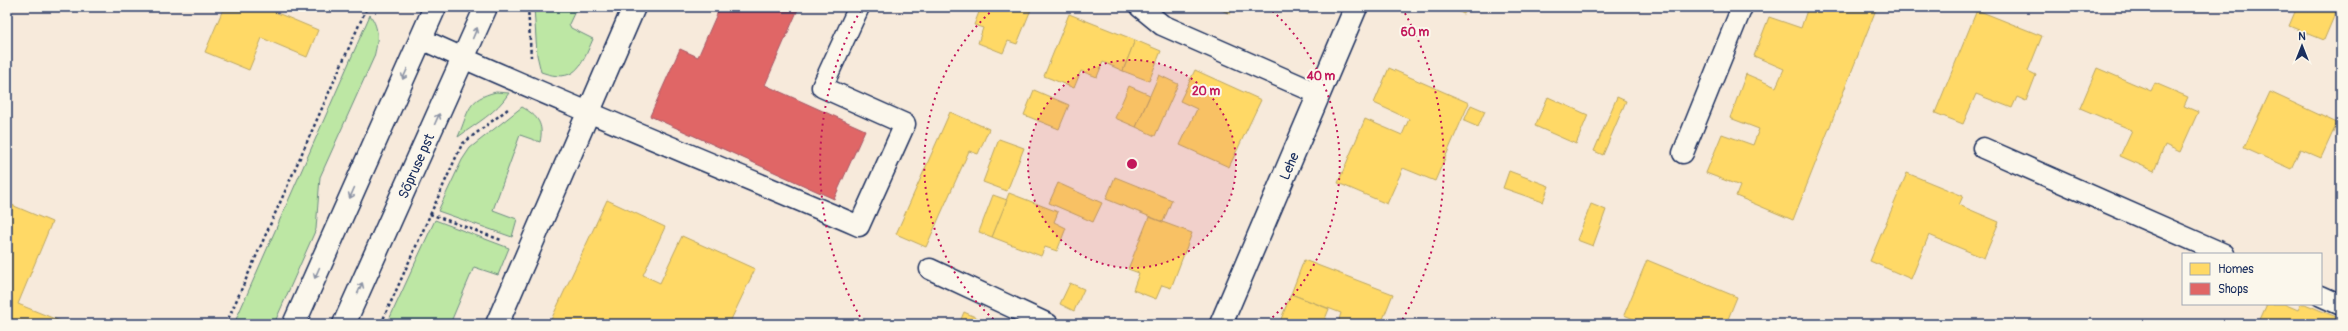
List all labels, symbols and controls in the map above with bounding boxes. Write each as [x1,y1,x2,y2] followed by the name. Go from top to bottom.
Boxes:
[1401,25,1430,40] text: 60 m
[2282,26,2322,66] north arrow
[472,27,479,39] one-way arrow
[2298,30,2306,43] text: N
[401,68,408,80] one-way arrow
[1306,69,1336,84] text: 40 m
[1192,84,1220,99] text: 20 m
[434,113,441,125] one-way arrow
[395,131,438,201] street label: Sõpruse pst
[1276,150,1303,183] street label: Lehe
[1125,157,1139,171] centre of rings
[348,187,355,199] one-way arrow
[2182,253,2322,305] legend
[2218,262,2254,277] text: Homes
[312,267,320,279] one-way arrow
[2218,282,2249,297] text: Shops
[357,283,364,295] one-way arrow

